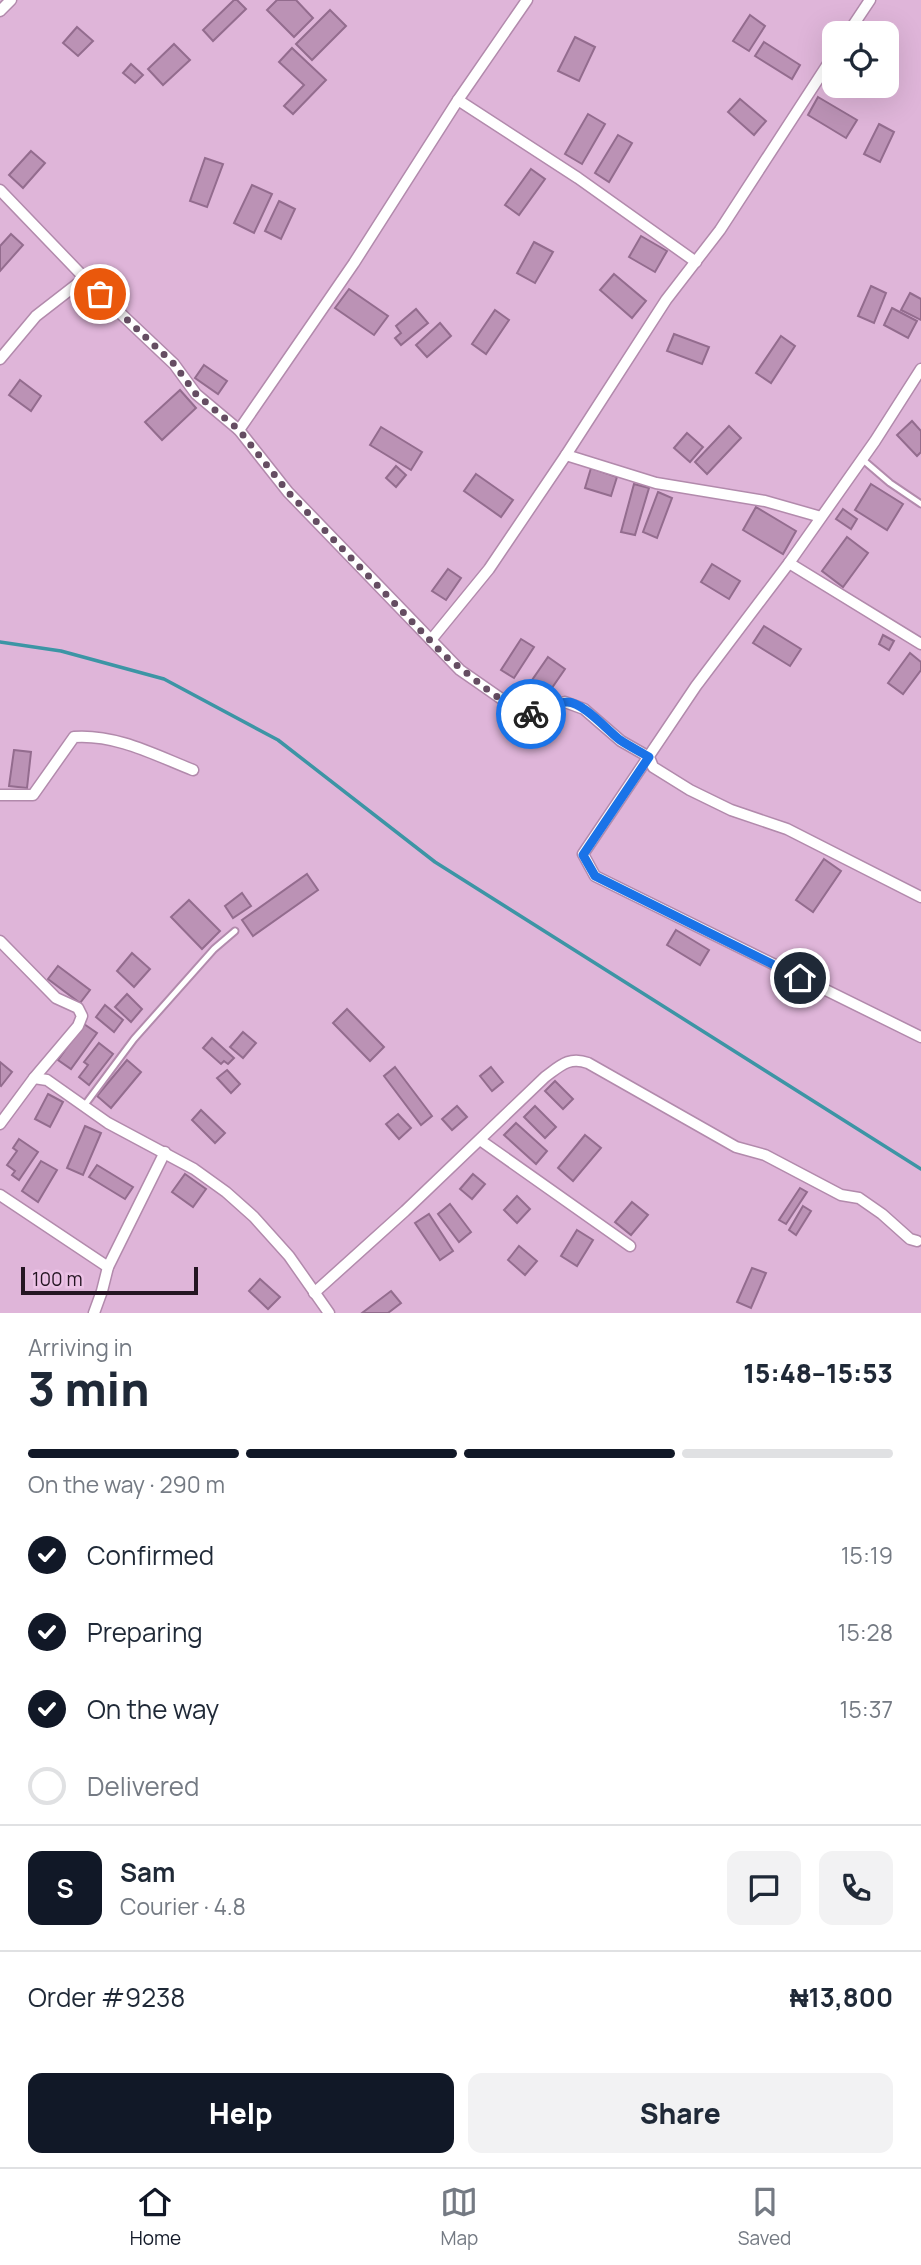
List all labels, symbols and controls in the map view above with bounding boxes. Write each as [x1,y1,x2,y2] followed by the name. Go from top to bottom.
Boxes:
[822,21,899,98] map controls
[822,21,899,98] button: locate
[70,264,130,324] pin
[81,275,119,313] icon: bag
[496,679,566,749] courier
[512,695,550,733] icon: bike
[770,948,830,1008] pin
[781,959,819,997] icon: home
[21,1264,198,1296] scale bar
[32,1266,83,1292] text: 100 m
[28,1331,133,1363] text: Arriving in
[743,1355,893,1391] text: 15:48–15:53
[28,1357,149,1420] text: 3 min
[28,1468,225,1500] text: On the way · 290 m
[28,1536,66,1574] icon: check
[87,1537,214,1573] text: Confirmed
[841,1539,893,1571] text: 15:19
[28,1613,66,1651] icon: check
[87,1614,203,1650] text: Preparing
[837,1616,893,1648] text: 15:28
[28,1690,66,1728] icon: check
[87,1691,219,1727] text: On the way
[840,1693,893,1725] text: 15:37
[87,1768,199,1804] text: Delivered
[727,1851,801,1925] button: chat
[819,1851,893,1925] button: phone
[120,1854,175,1890] text: Sam
[56,1870,74,1906] text: S
[120,1890,246,1922] text: Courier · 4.8
[28,1979,185,2015] text: Order #9238
[790,1979,893,2015] text: ₦13,800
[28,2073,454,2153] button: Help
[468,2073,893,2153] button: Share
[130,2183,181,2251] tab: Home
[440,2183,478,2251] tab: Map
[738,2183,791,2251] tab: Saved

